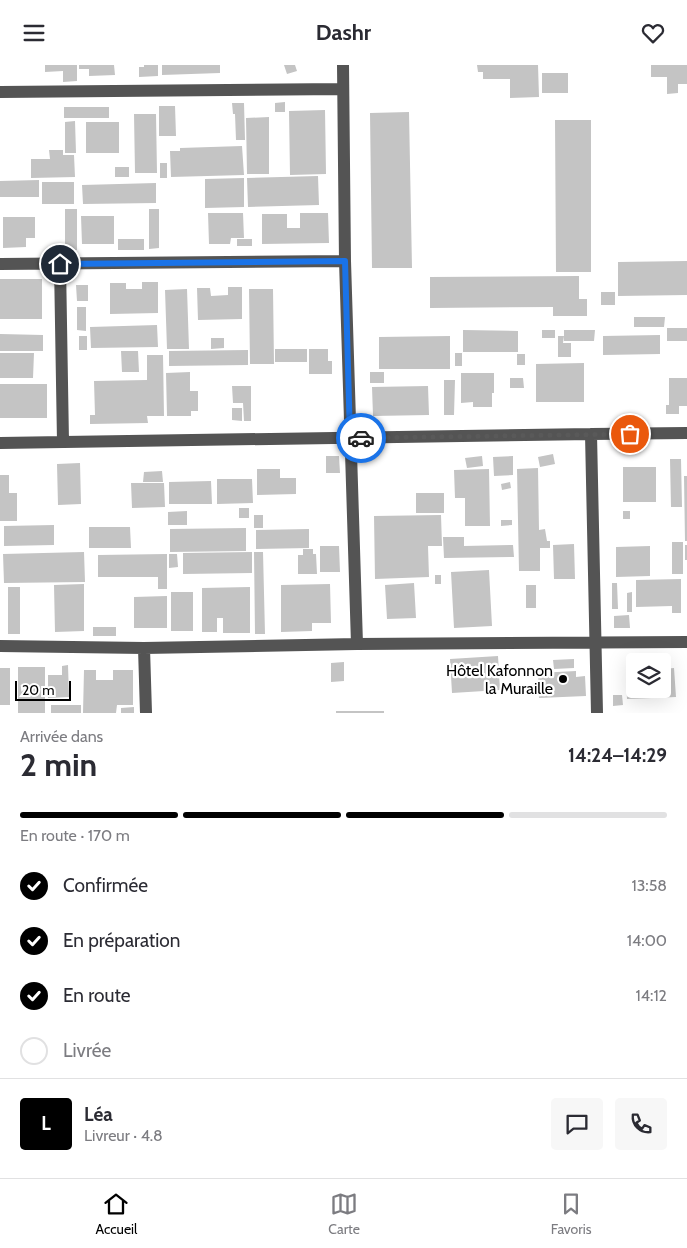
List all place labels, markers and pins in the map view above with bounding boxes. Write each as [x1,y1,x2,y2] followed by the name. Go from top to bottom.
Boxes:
[39,243,81,285] pin
[609,413,651,455] pin
[446,661,553,698] place label: Hôtel Kafonnon la Muraille
[557,673,569,685] marker: Hôtel Kafonnon la Muraille

